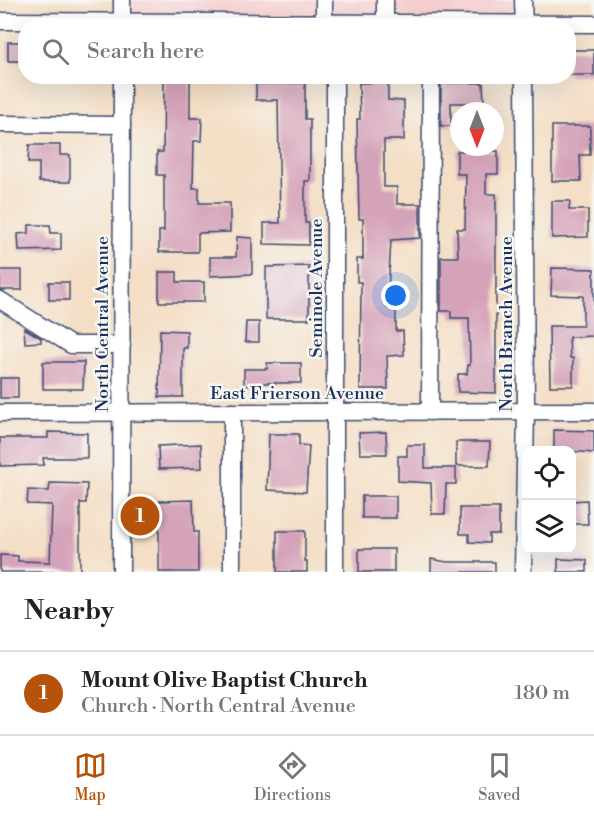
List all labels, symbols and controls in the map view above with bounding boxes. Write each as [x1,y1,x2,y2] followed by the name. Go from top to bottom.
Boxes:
[18,18,576,84] search box
[39,35,72,68] icon: search
[87,38,204,65] text: Search here
[450,102,504,156] north arrow
[305,218,328,358] street label: Seminole Avenue
[91,236,114,412] street label: North Central Avenue
[495,236,518,412] street label: North Branch Avenue
[381,281,410,310] your location
[210,382,384,405] street label: East Frierson Avenue
[522,446,576,554] map controls
[522,446,576,500] button: locate
[120,494,160,538] pin: 1
[522,500,576,554] button: layers
[24,595,114,627] text: Nearby
[81,667,368,694] text: Mount Olive Baptist Church
[39,681,48,706] text: 1
[515,681,570,706] text: 180 m
[81,694,356,719] text: Church · North Central Avenue
[74,749,107,805] tab: Map
[254,749,331,805] tab: Directions
[478,749,520,805] tab: Saved

